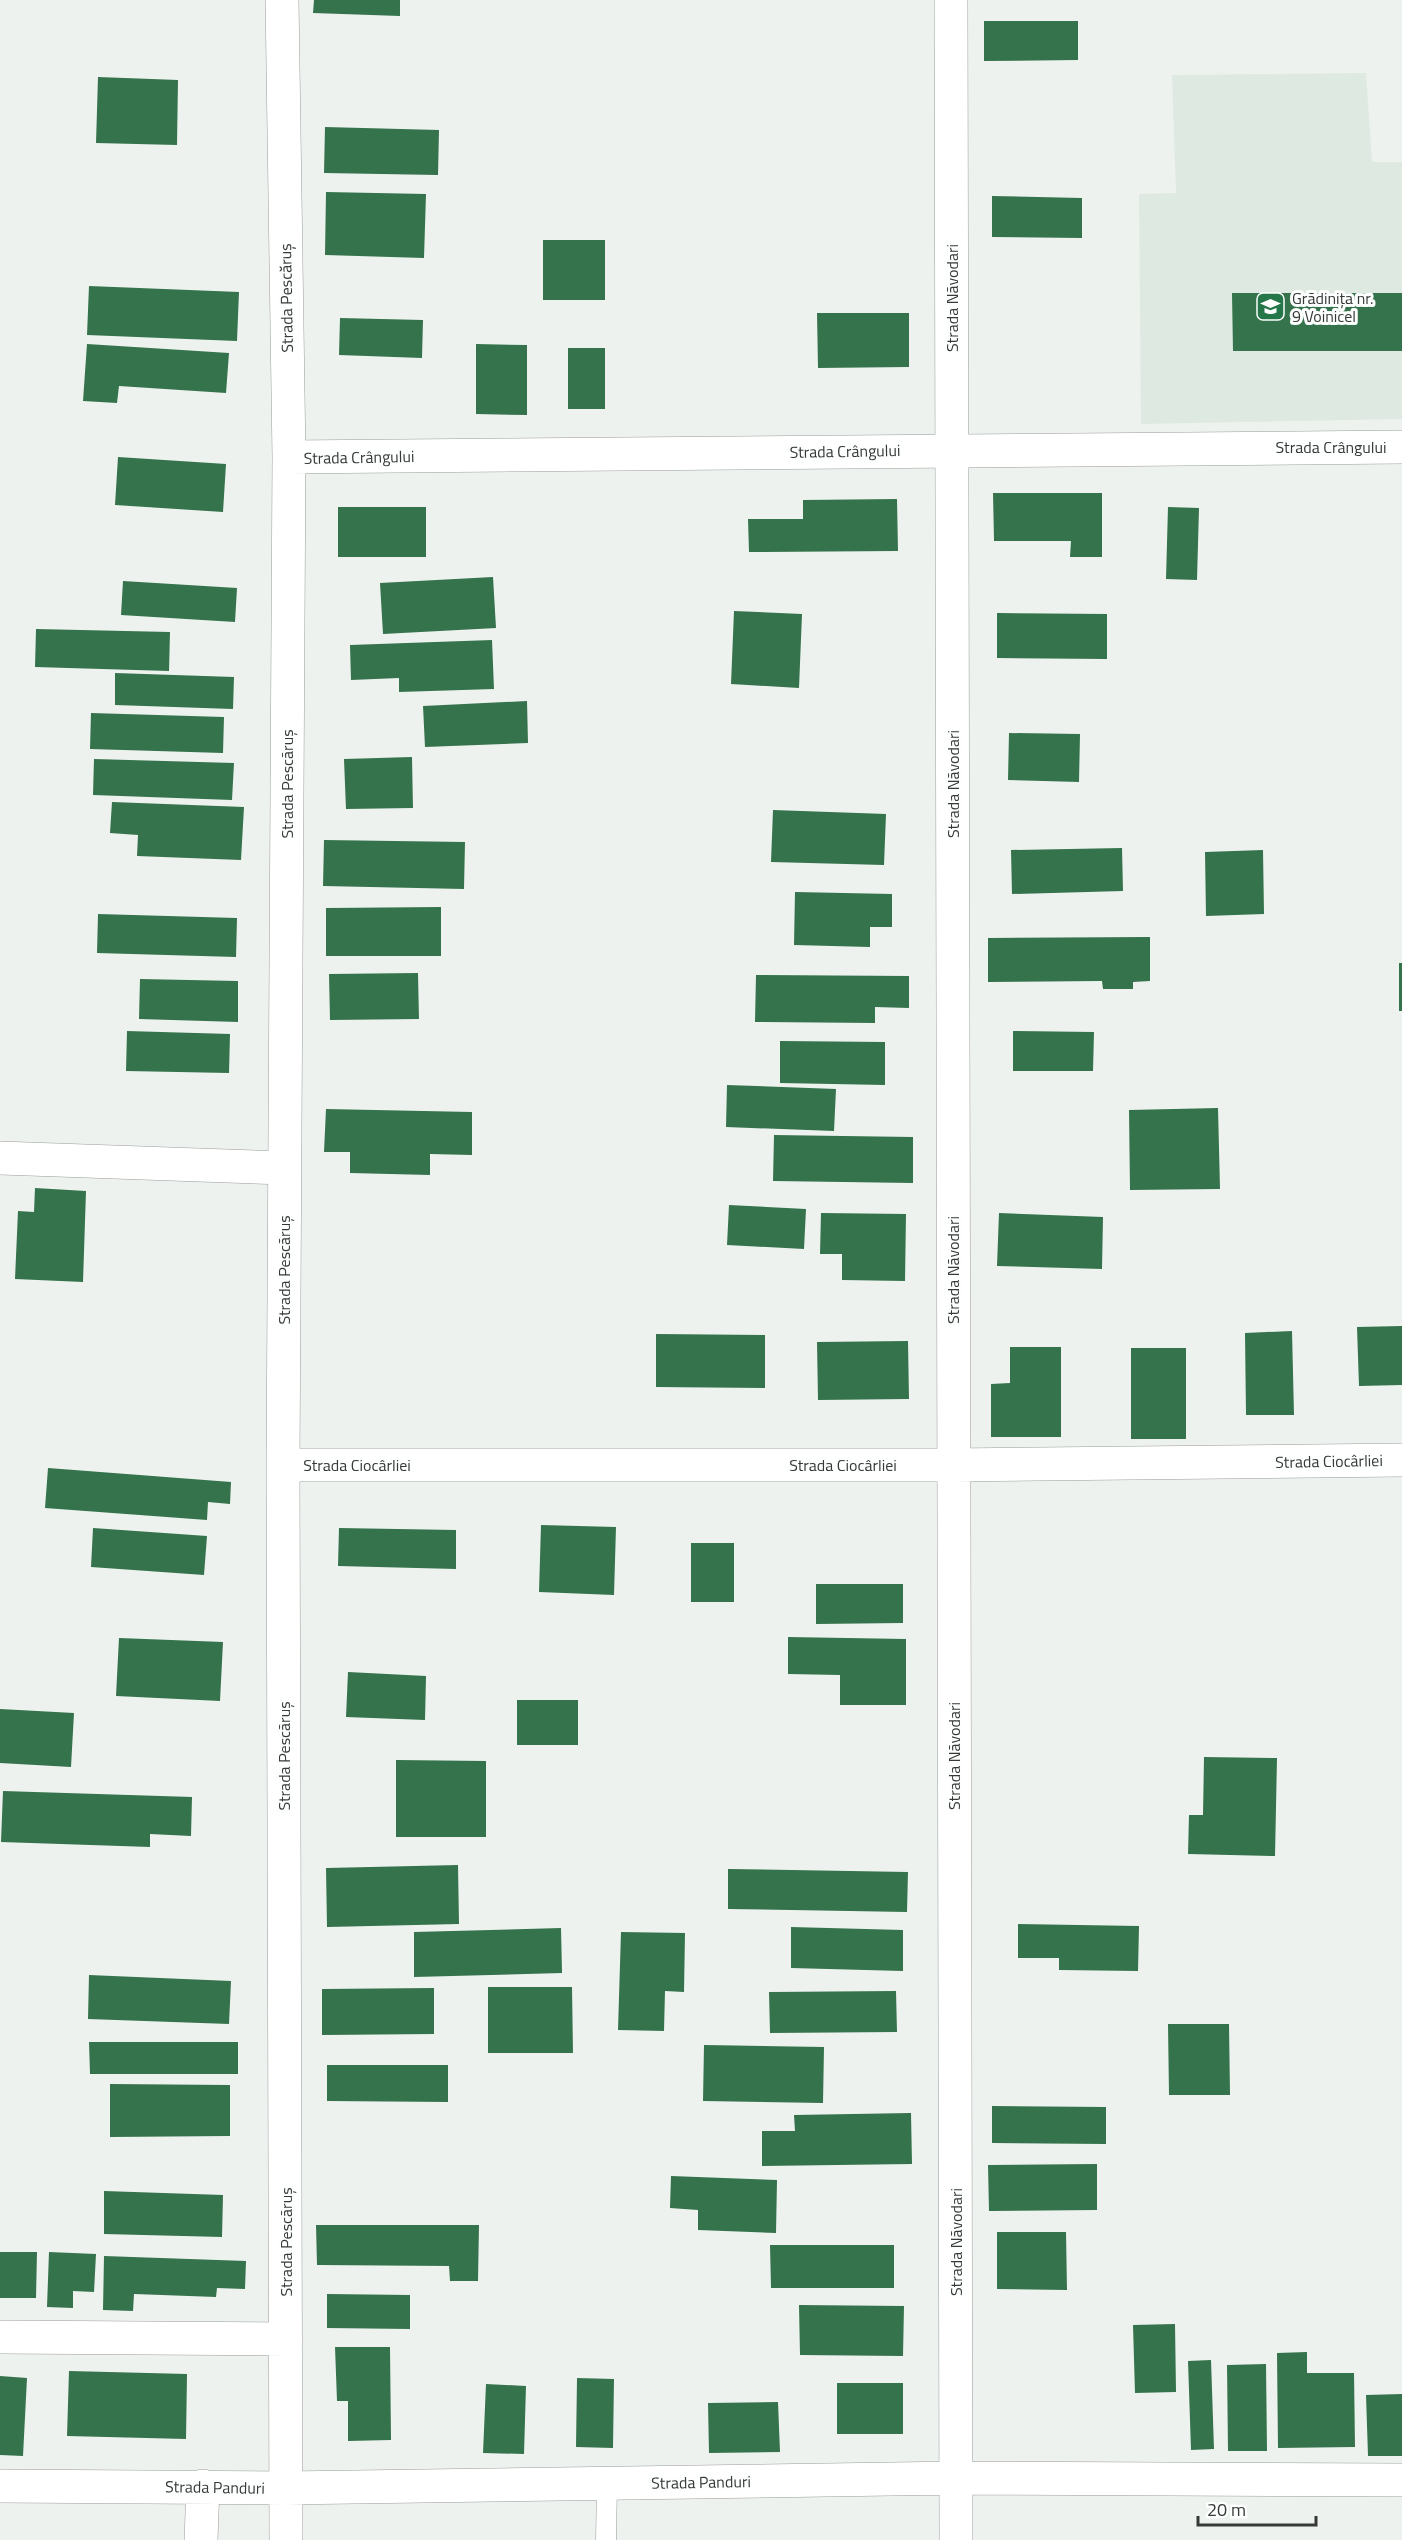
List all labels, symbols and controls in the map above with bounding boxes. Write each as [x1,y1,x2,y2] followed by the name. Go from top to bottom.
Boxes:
[273,243,299,353] street label: Strada Pescăruș
[940,244,964,352] street label: Strada Năvodari
[1292,286,1373,328] place label: Grădinița nr. 9 Voinicel
[1255,291,1287,323] school or university icon: Grădinița nr. 9 Voinicel
[1276,435,1386,459] street label: Strada Crângului
[789,438,901,464] street label: Strada Crângului
[303,444,415,470] street label: Strada Crângului
[275,729,299,839] street label: Strada Pescăruș
[941,730,965,838] street label: Strada Năvodari
[272,1215,296,1325] street label: Strada Pescăruș
[941,1216,965,1324] street label: Strada Năvodari
[1275,1448,1383,1474] street label: Strada Ciocârliei
[303,1453,411,1477] street label: Strada Ciocârliei
[789,1453,897,1477] street label: Strada Ciocârliei
[272,1701,296,1811] street label: Strada Pescăruș
[942,1702,966,1810] street label: Strada Năvodari
[274,2187,298,2297] street label: Strada Pescăruș
[944,2188,968,2296] street label: Strada Năvodari
[651,2469,751,2495] street label: Strada Panduri
[165,2474,265,2500] street label: Strada Panduri
[1198,2489,1316,2527] scale bar
[1207,2496,1246,2523] text: 20 m

